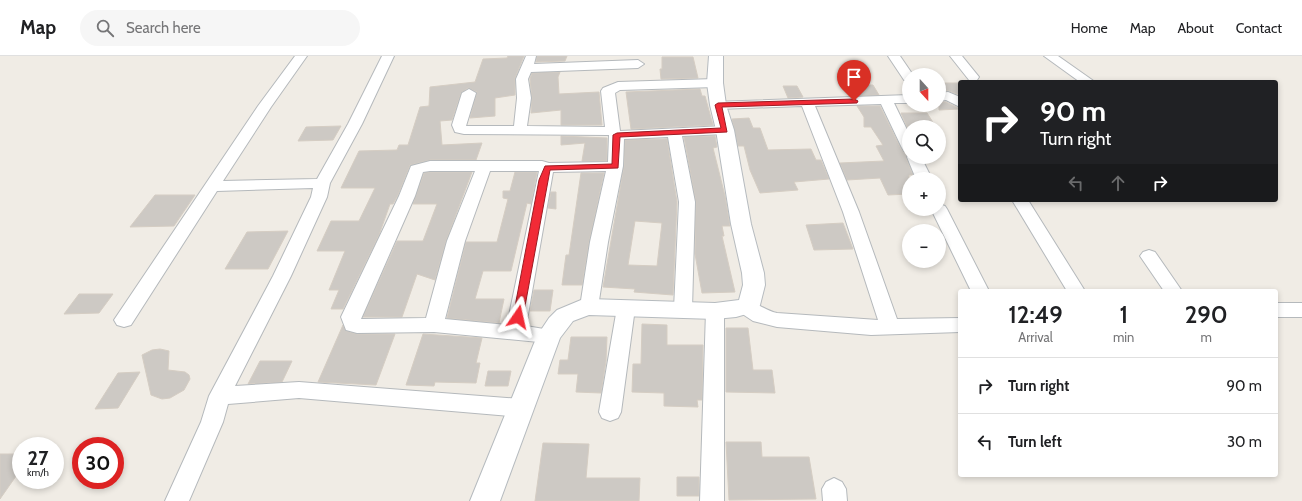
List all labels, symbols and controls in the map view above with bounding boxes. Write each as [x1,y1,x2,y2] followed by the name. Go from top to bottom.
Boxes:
[80,10,360,46] search box
[20,16,56,39] text: Map
[94,17,116,39] icon: search
[126,19,201,37] text: Search here
[1071,19,1108,37] text: Home
[1130,19,1155,37] text: Map
[1177,19,1214,37] text: About
[1236,19,1282,37] text: Contact
[837,60,871,101] pin
[843,66,865,88] icon: arrive
[902,68,946,112] north arrow
[902,68,946,268] map controls
[1040,94,1106,128] text: 90 m
[974,96,1026,148] icon: right
[902,120,946,164] button: search
[1040,128,1111,150] text: Turn right
[902,172,946,216] button: +
[1065,172,1087,194] icon: left
[1107,172,1129,194] icon: ahead
[1149,172,1171,194] icon: right
[902,224,946,268] button: −
[497,296,539,338] position arrow
[1008,300,1063,329] text: 12:49
[1119,300,1128,329] text: 1
[1185,300,1228,329] text: 290
[1018,329,1053,345] text: Arrival
[1113,329,1134,345] text: min
[1200,329,1212,345] text: m
[974,375,996,397] icon: right
[1008,377,1069,395] text: Turn right
[1226,377,1262,395] text: 90 m
[974,431,996,453] icon: left
[1008,433,1062,451] text: Turn left
[1227,433,1262,451] text: 30 m
[72,437,124,489] speed limit sign: 30
[28,446,48,470] text: 27
[27,466,49,479] text: km/h

